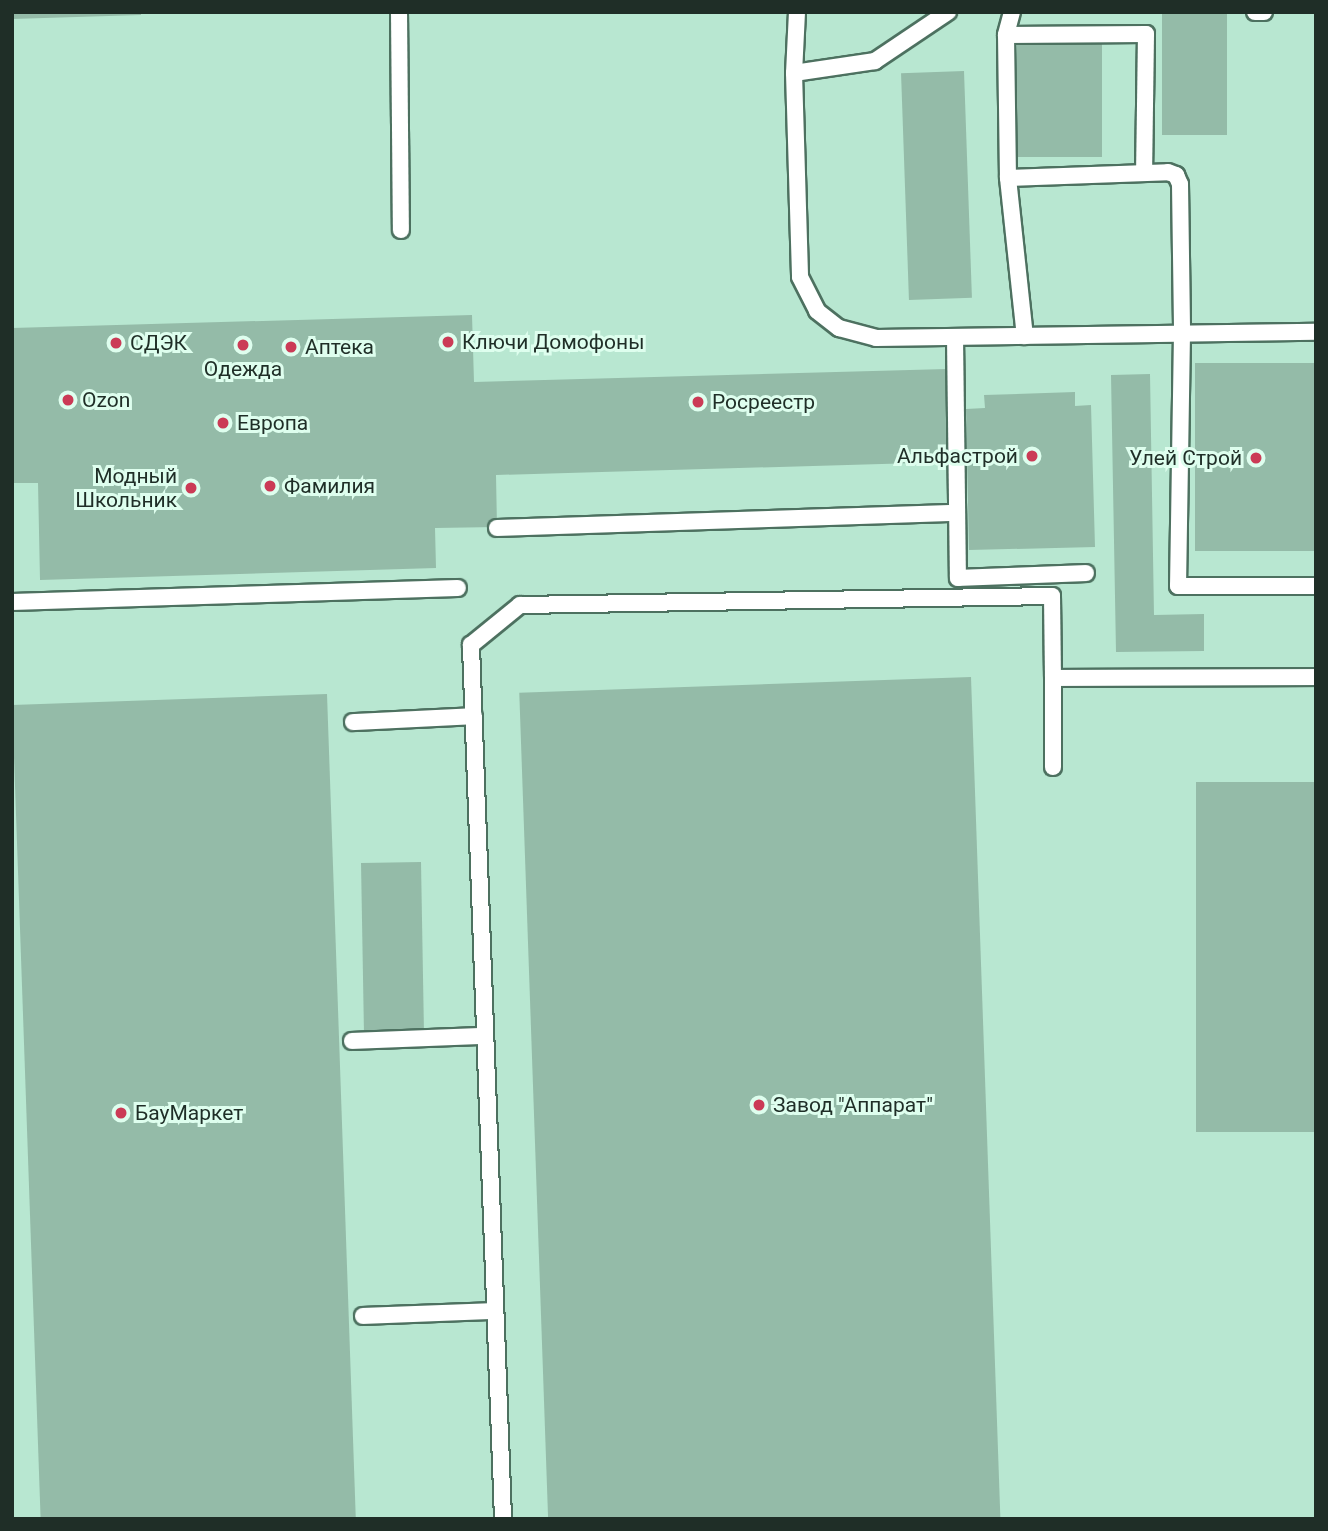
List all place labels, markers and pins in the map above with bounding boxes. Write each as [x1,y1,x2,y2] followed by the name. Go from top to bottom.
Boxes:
[462,329,644,355] place label: Ключи Домофоны
[130,330,187,356] place label: СДЭК
[305,334,374,360] place label: Аптека
[440,334,456,350] marker: Ключи Домофоны
[108,335,124,351] marker: СДЭК
[235,337,251,353] marker: Одежда
[283,339,299,355] marker: Аптека
[204,356,282,382] place label: Одежда
[82,387,130,413] place label: Ozon
[712,389,815,415] place label: Росреестр
[60,392,76,408] marker: Ozon
[690,394,706,410] marker: Росреестр
[237,410,308,436] place label: Европа
[215,415,231,431] marker: Европа
[897,443,1018,469] place label: Альфастрой
[1129,445,1242,471] place label: Улей Строй
[1024,448,1040,464] marker: Альфастрой
[1248,450,1264,466] marker: Улей Строй
[75,463,177,513] place label: Модный Школьник
[284,473,375,499] place label: Фамилия
[262,478,278,494] marker: Фамилия
[183,480,199,496] marker: Модный Школьник
[773,1092,933,1118] place label: Завод "Аппарат"
[751,1097,767,1113] marker: Завод "Аппарат"
[135,1100,243,1126] place label: БауМаркет
[113,1105,129,1121] marker: БауМаркет

